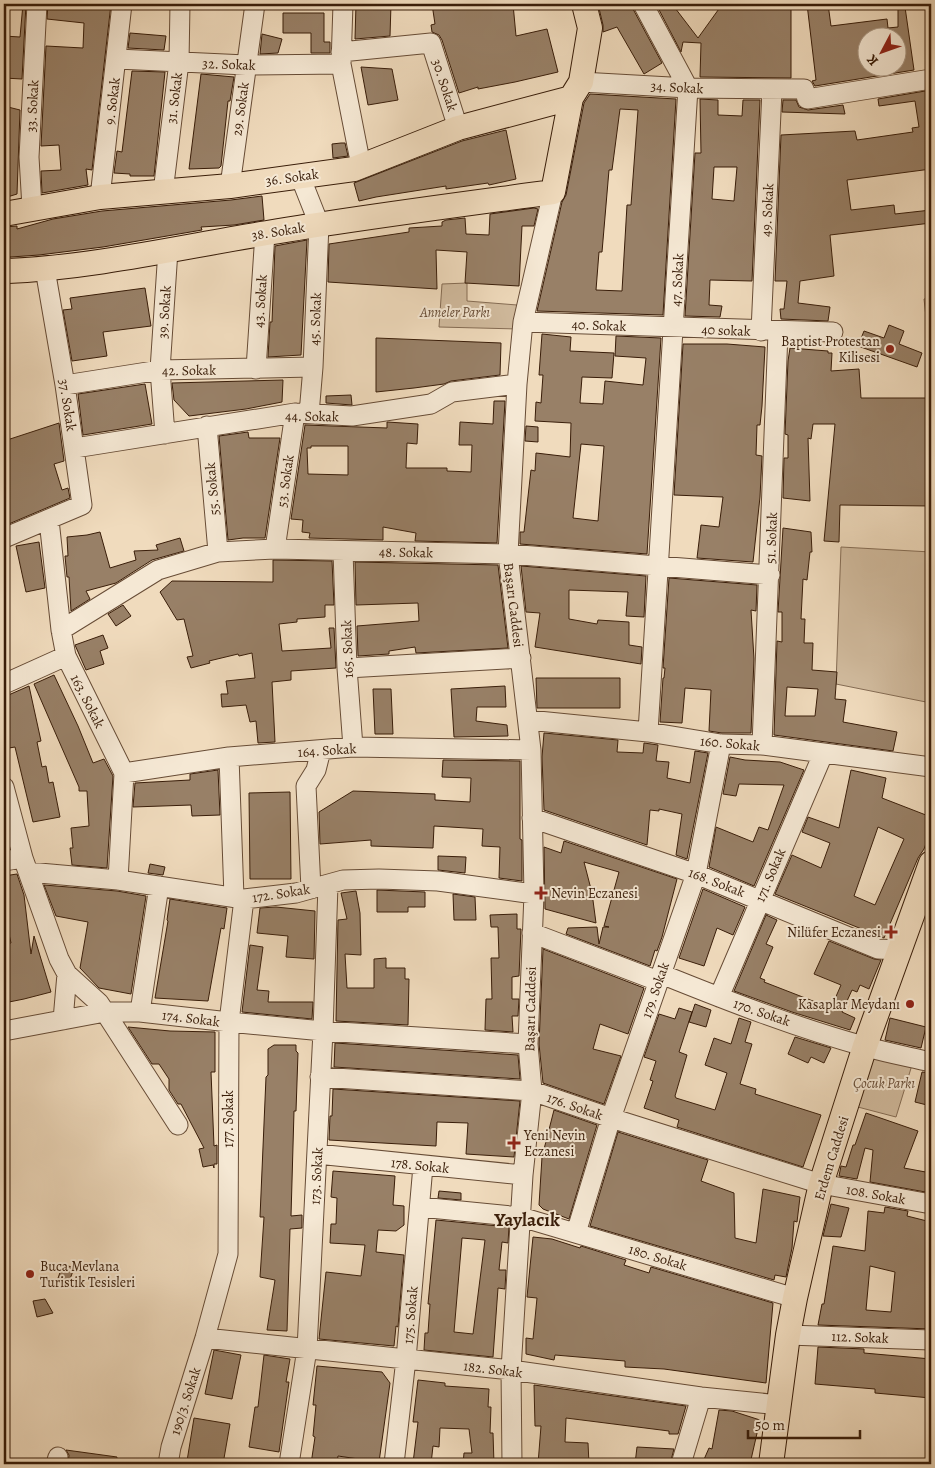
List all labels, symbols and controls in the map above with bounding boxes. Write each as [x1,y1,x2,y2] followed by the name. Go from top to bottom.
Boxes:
[858,28,908,78] north arrow
[862,50,883,70] text: K
[202,54,256,75] street label: 32. Sokak
[427,56,462,114] street label: 30. Sokak
[162,71,187,125] street label: 31. Sokak
[100,76,125,126] street label: 9. Sokak
[650,77,704,98] street label: 34. Sokak
[22,79,43,133] street label: 33. Sokak
[227,81,254,137] street label: 29. Sokak
[264,164,320,191] street label: 36. Sokak
[757,183,778,237] street label: 49. Sokak
[250,218,306,245] street label: 38. Sokak
[667,253,688,307] street label: 47. Sokak
[249,274,272,328] street label: 43. Sokak
[153,285,176,339] street label: 39. Sokak
[305,292,326,346] street label: 45. Sokak
[419,303,490,322] park label: Anneler Parkı
[571,315,627,336] street label: 40. Sokak
[701,320,751,341] street label: 40 sokak
[781,332,880,367] place label: Baptist Protestan Kilisesi
[884,343,896,355] marker: Baptist Protestan Kilisesi
[162,361,216,380] street label: 42. Sokak
[54,378,81,433] street label: 37. Sokak
[285,407,339,426] street label: 44. Sokak
[272,454,299,509] street label: 53. Sokak
[201,462,224,516] street label: 55. Sokak
[761,512,782,564] street label: 51. Sokak
[379,543,433,562] street label: 48. Sokak
[499,562,528,649] street label: Başarı Caddesi
[337,619,358,678] street label: 165. Sokak
[66,671,109,731] street label: 163. Sokak
[699,731,761,756] street label: 160. Sokak
[297,739,357,762] street label: 164. Sokak
[751,845,790,905] street label: 171. Sokak
[686,863,748,902] street label: 168. Sokak
[251,880,311,907] street label: 172. Sokak
[551,884,638,903] place label: Nevin Eczanesi
[535,887,547,899] marker: Nevin Eczanesi
[787,923,881,942] place label: Nilüfer Eczanesi
[885,926,897,938] marker: Nilüfer Eczanesi
[637,960,674,1021] street label: 179. Sokak
[520,966,541,1052] street label: Başarı Caddesi
[731,994,793,1031] street label: 170. Sokak
[798,995,900,1014] place label: Kasaplar Meydanı
[904,998,916,1010] marker: Kasaplar Meydanı
[161,1006,221,1031] street label: 174. Sokak
[853,1074,915,1093] park label: Çocuk Parkı
[544,1088,605,1125] street label: 176. Sokak
[219,1090,238,1148] street label: 177. Sokak
[810,1114,853,1203] street label: Erdem Caddesi
[523,1126,586,1161] place label: Yeni Nevin Eczanesi
[508,1137,520,1149] marker: Yeni Nevin Eczanesi
[306,1147,327,1205] street label: 173. Sokak
[390,1153,450,1178] street label: 178. Sokak
[845,1180,907,1209] street label: 108. Sokak
[493,1207,560,1233] district label: Yaylacık
[626,1240,689,1275] street label: 180. Sokak
[40,1257,135,1292] place label: Buca Mevlana Turistik Tesisleri
[24,1268,36,1280] marker: Buca Mevlana Turistik Tesisleri
[399,1285,422,1345] street label: 175. Sokak
[831,1327,889,1348] street label: 112. Sokak
[462,1356,524,1383] street label: 182. Sokak
[166,1365,205,1437] street label: 190/3. Sokak
[748,1408,860,1440] scale bar
[755,1415,785,1435] text: 50 m

